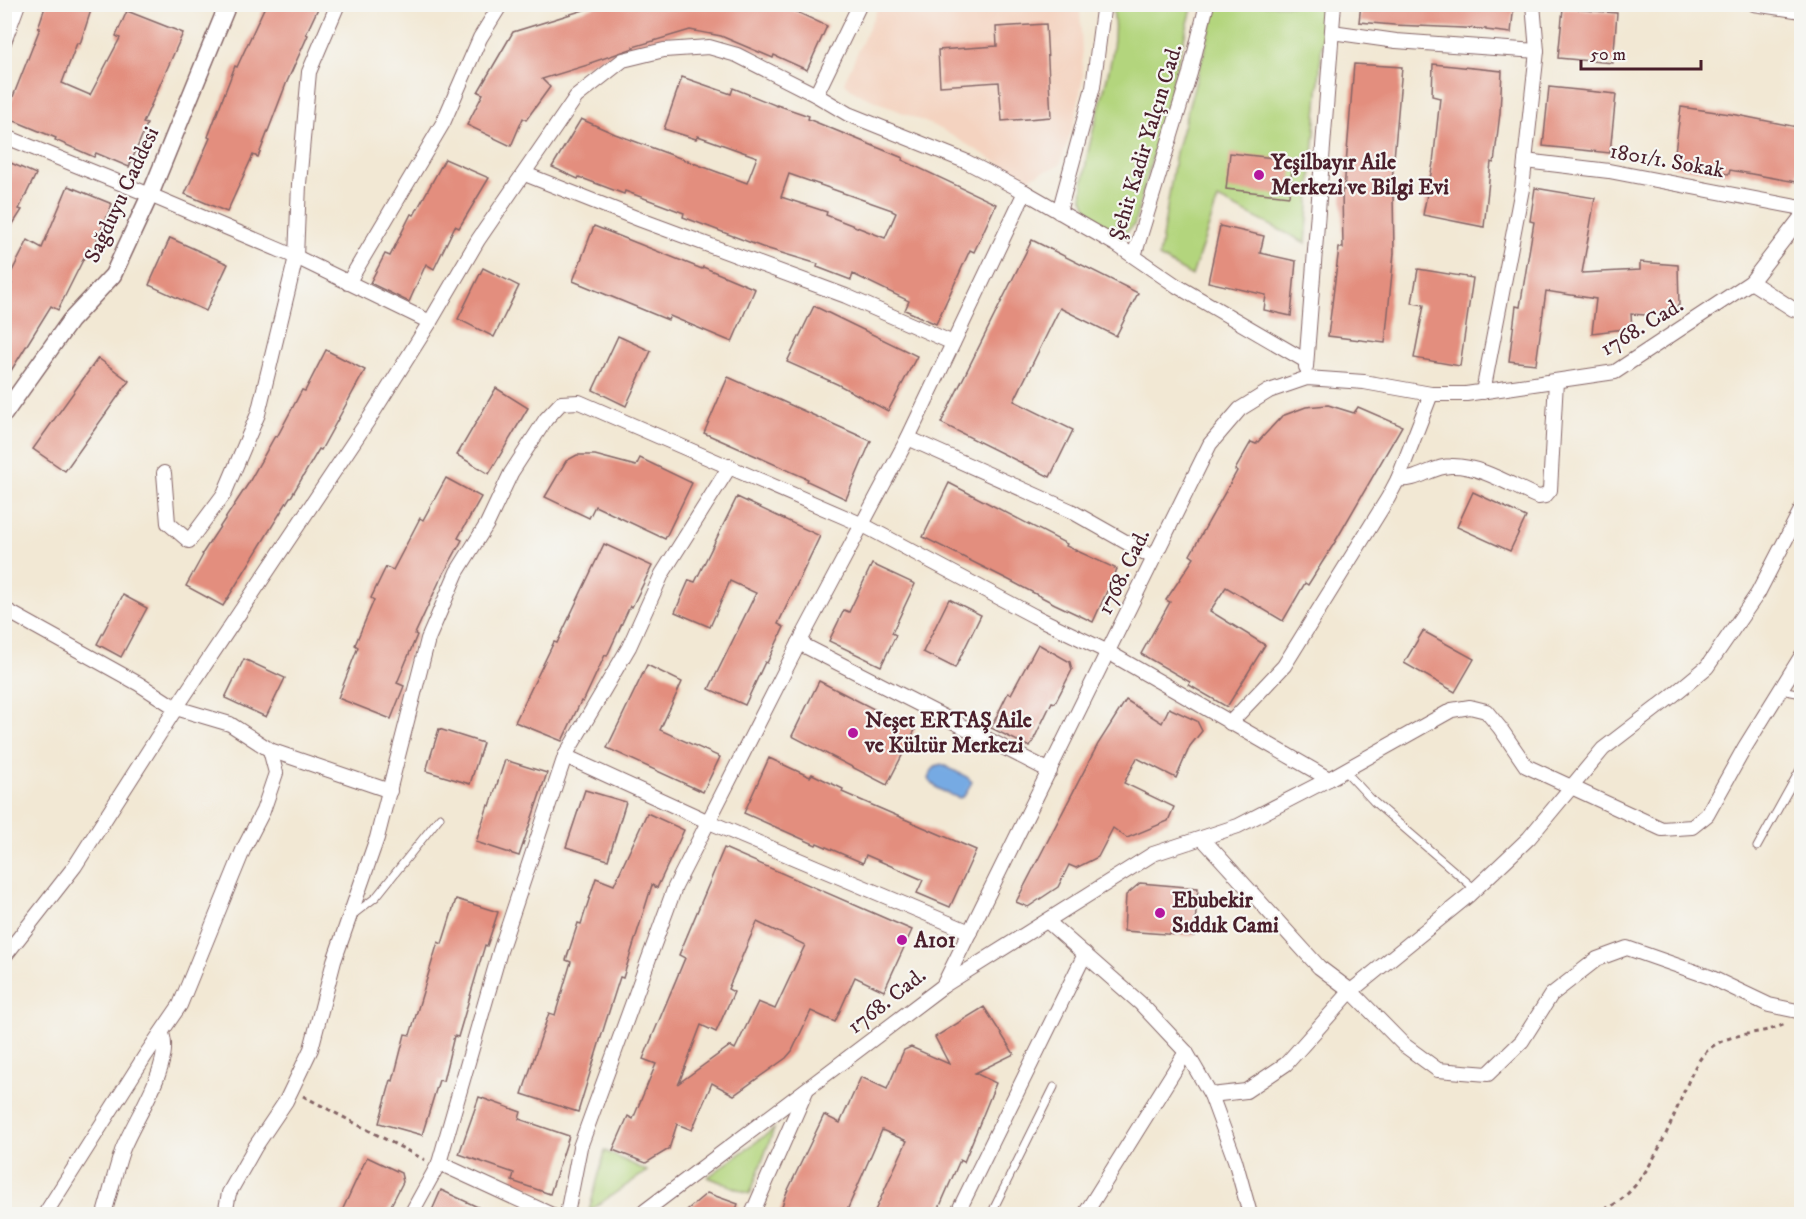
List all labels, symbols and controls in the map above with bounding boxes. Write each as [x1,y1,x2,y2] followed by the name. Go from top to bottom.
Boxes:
[1581,33,1701,71] scale bar
[1103,41,1189,243] street label: Şehit Kadir Yalçın Cad.
[1590,44,1626,66] text: 50 m
[79,123,165,267] street label: Sağduyu Caddesi
[1607,138,1727,184] street label: 1801/1. Sokak
[1270,149,1449,201] place label: Yeşilbayır Aile Merkezi ve Bilgi Evi
[1252,168,1266,182] marker: Yeşilbayır Aile Merkezi ve Bilgi Evi
[1595,292,1689,362] street label: 1768. Cad.
[1092,525,1156,619] street label: 1768. Cad.
[864,707,1032,759] place label: Neşet ERTAŞ Aile ve Kültür Merkezi
[846,726,860,740] marker: Neşet ERTAŞ Aile ve Kültür Merkezi
[1172,887,1279,939] place label: Ebubekir Sıddık Cami
[1153,906,1167,920] marker: Ebubekir Sıddık Cami
[913,927,956,954] place label: A101
[895,933,909,947] marker: A101
[842,962,932,1040] street label: 1768. Cad.

